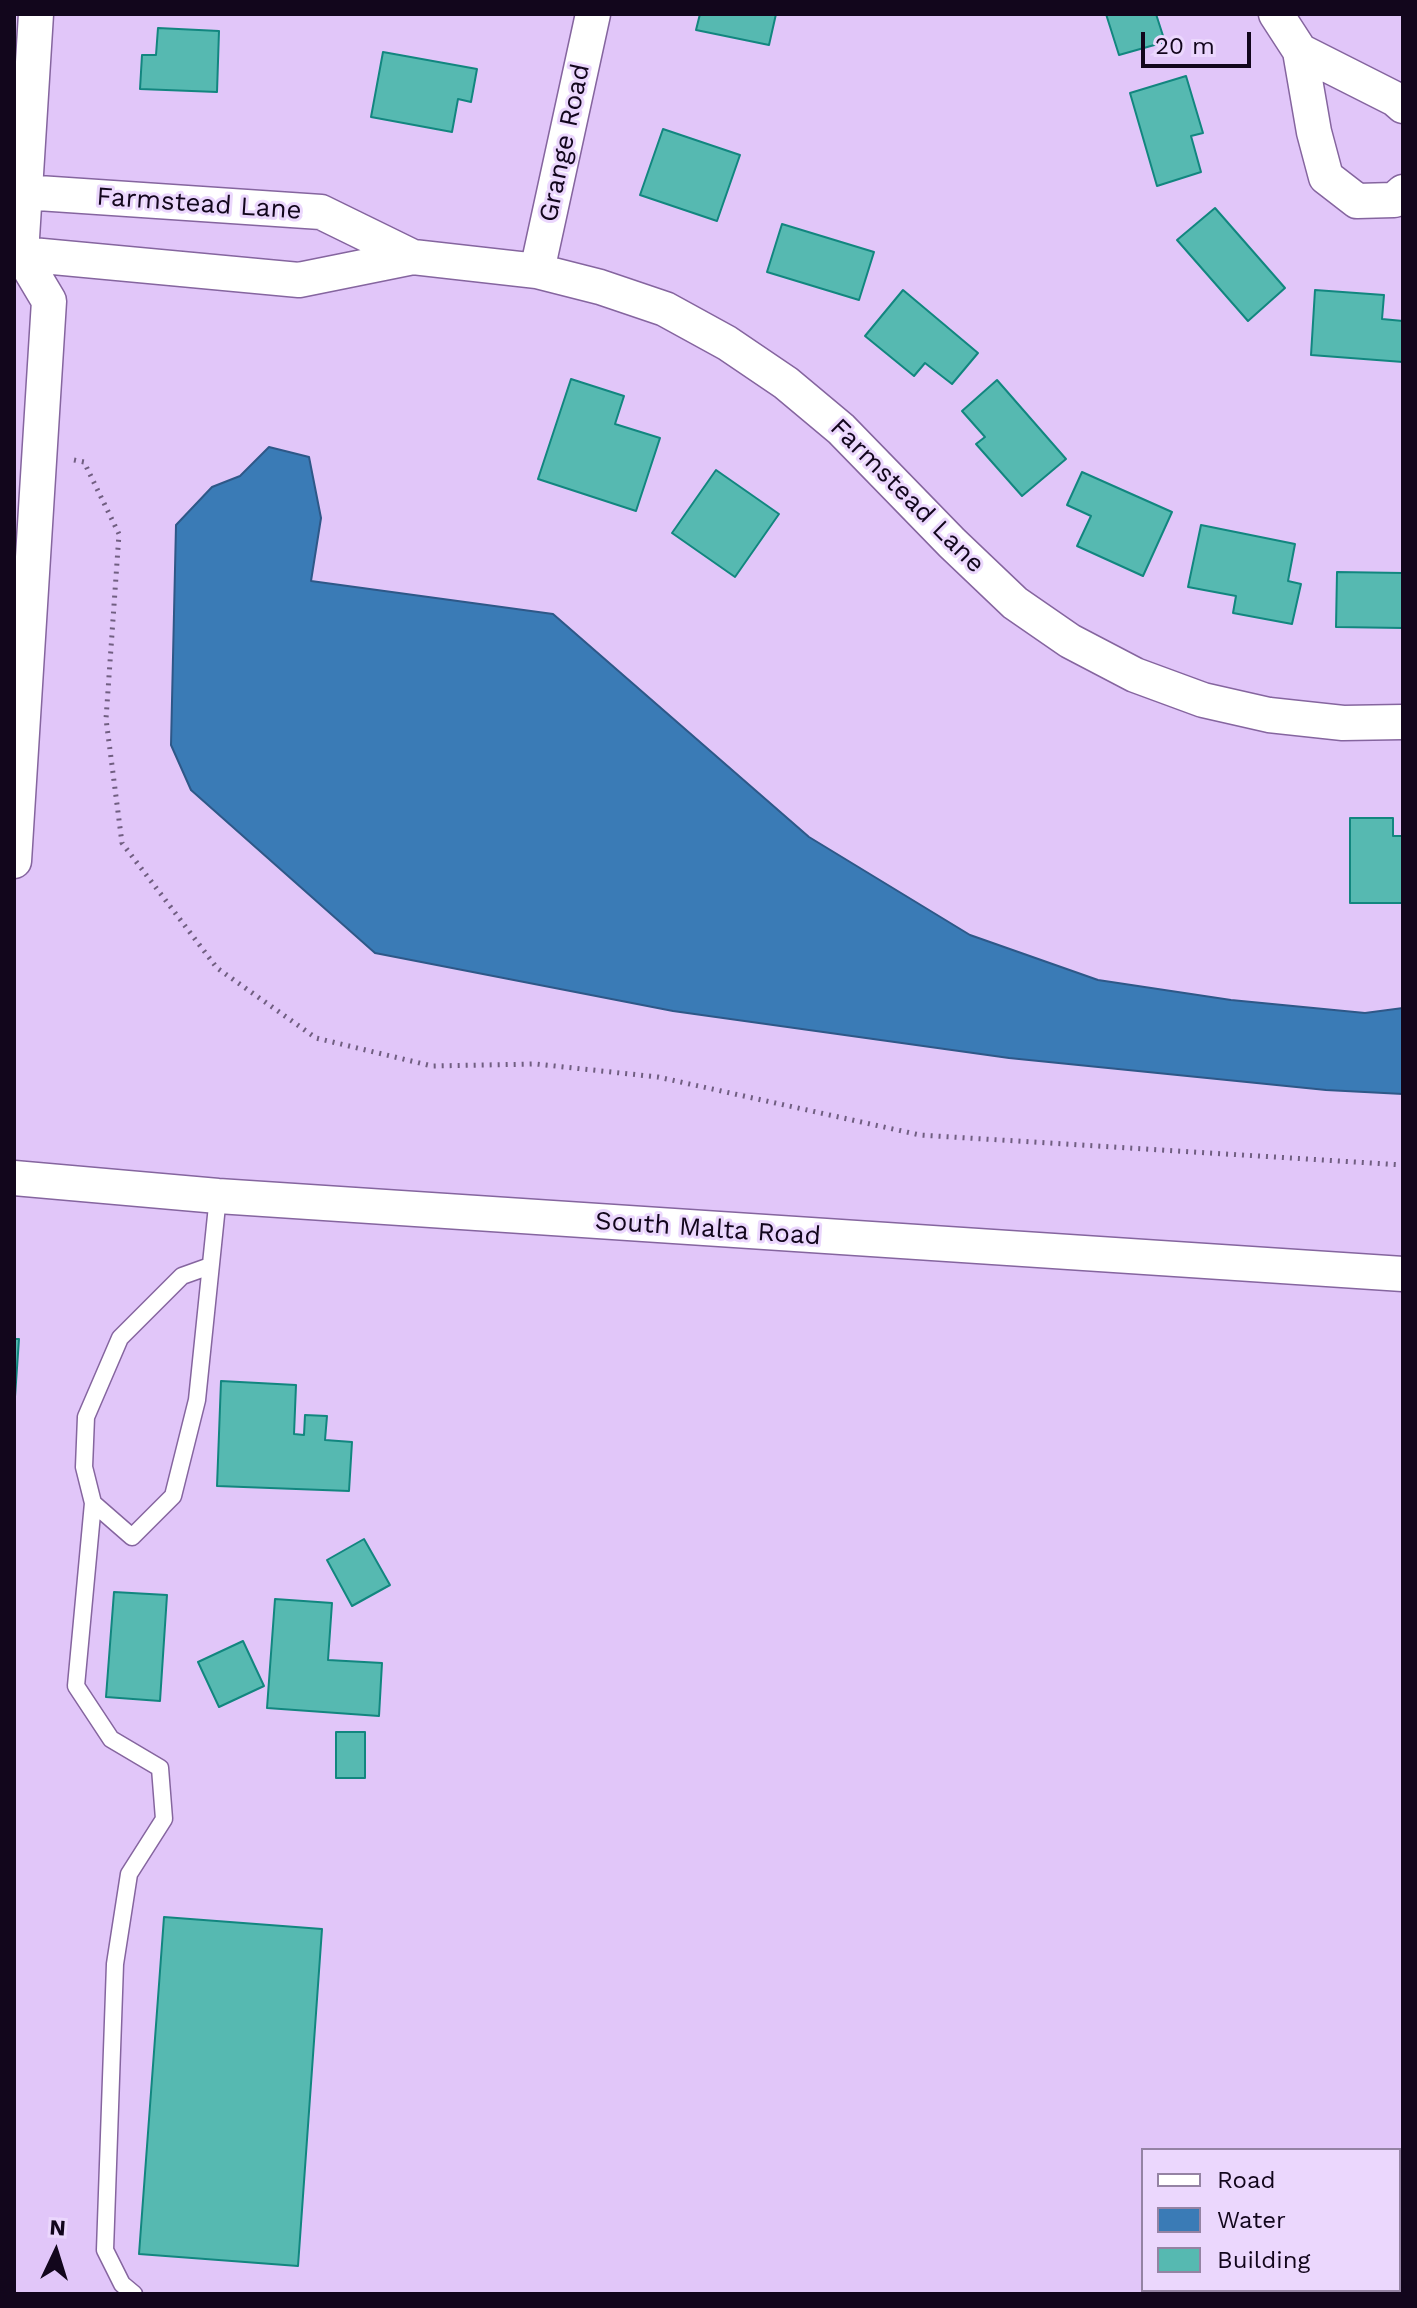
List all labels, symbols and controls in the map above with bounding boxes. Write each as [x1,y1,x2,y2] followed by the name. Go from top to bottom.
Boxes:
[1145,16,1255,66] scale bar
[1155,32,1215,60] text: 20 m
[533,61,597,225] street label: Grange Road
[95,181,303,227] street label: Farmstead Lane
[823,412,991,580] street label: Farmstead Lane
[594,1206,822,1252] street label: South Malta Road
[1141,2148,1401,2292] legend
[1217,2166,1276,2194] text: Road
[1217,2206,1286,2234] text: Water
[16,2212,96,2292] north arrow
[49,2215,67,2241] text: N
[1217,2246,1310,2274] text: Building

